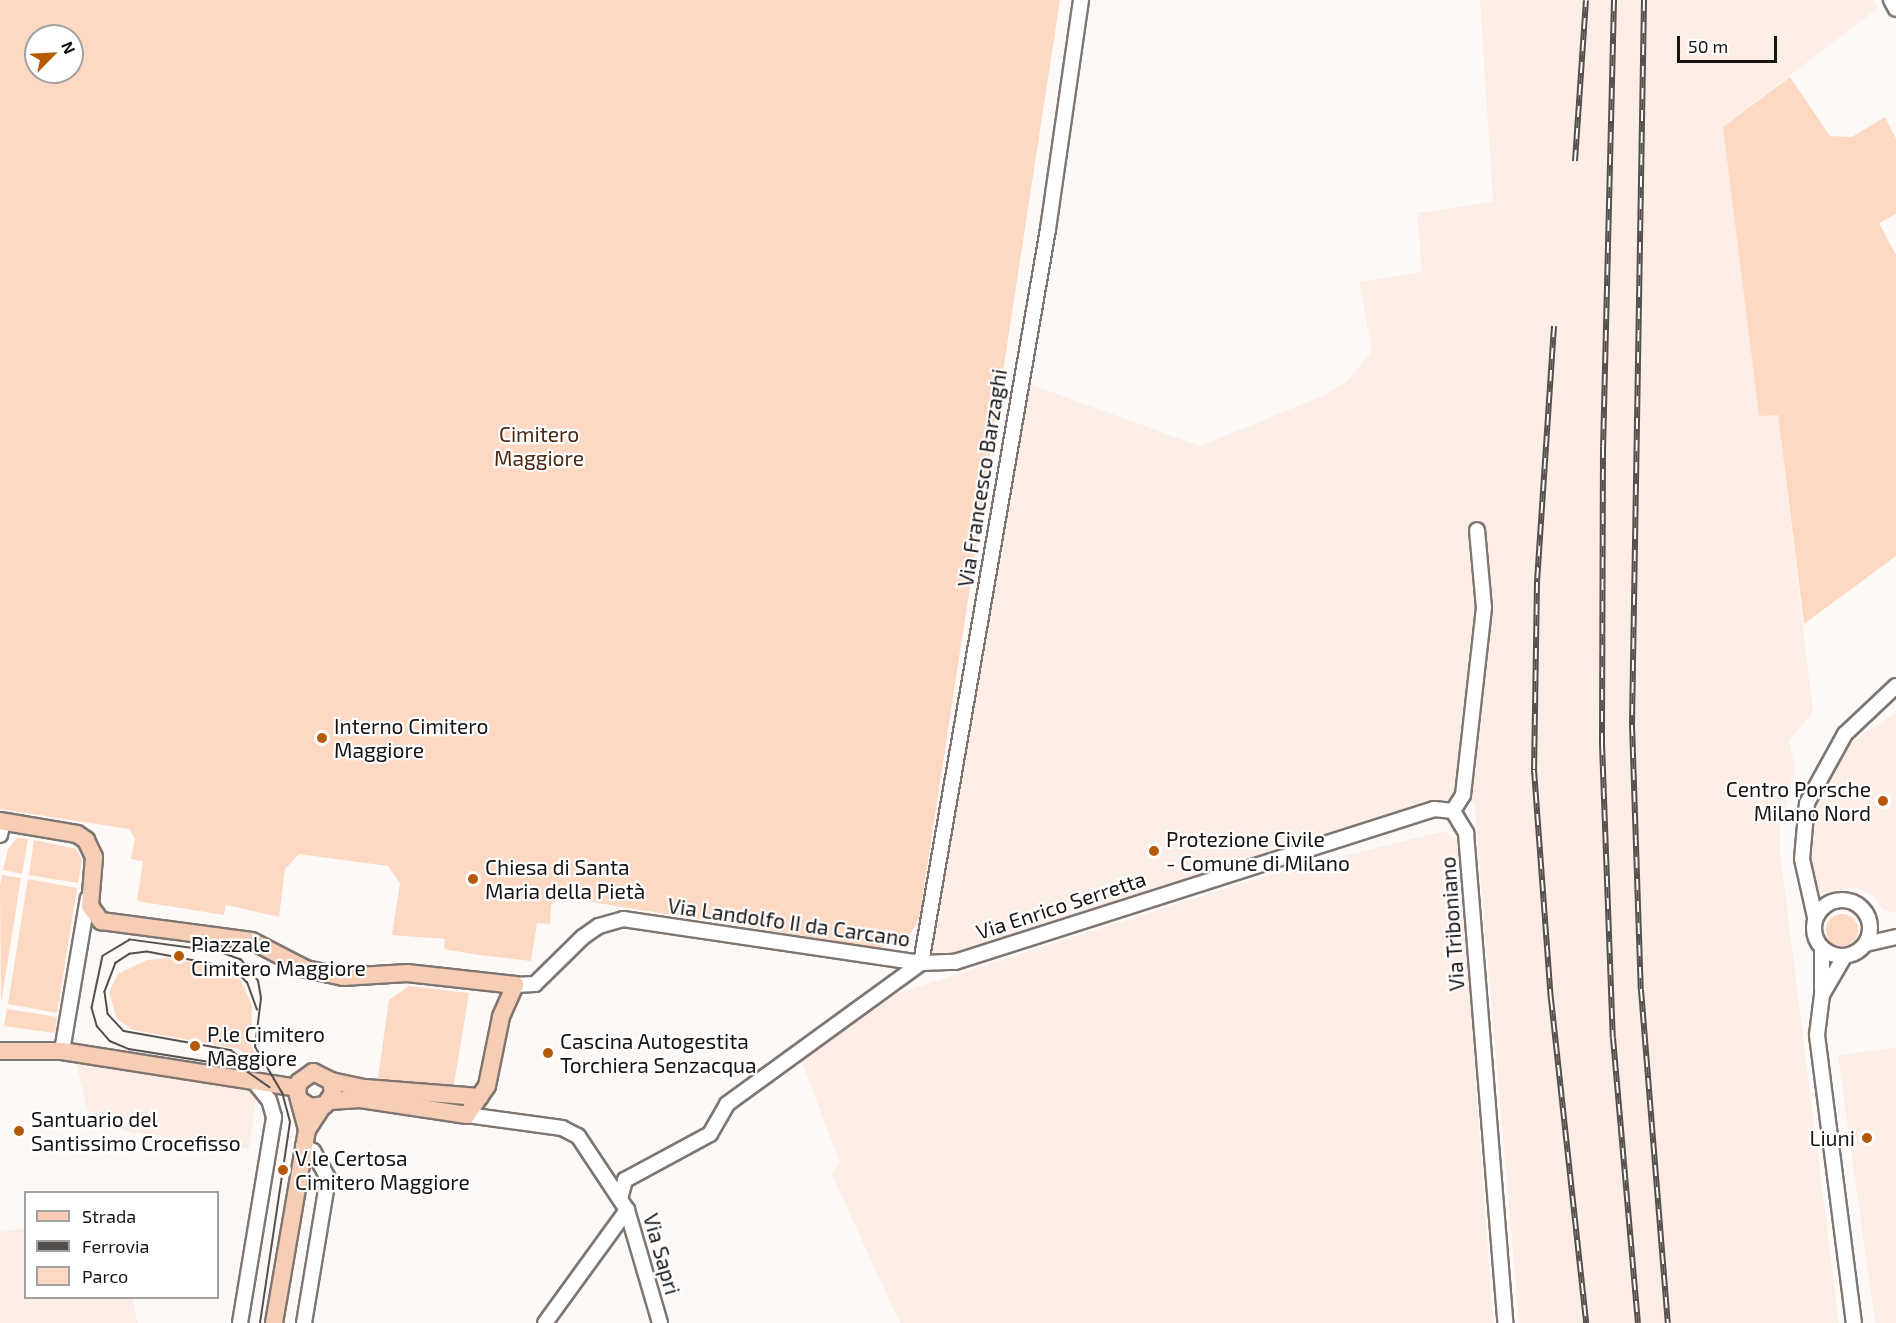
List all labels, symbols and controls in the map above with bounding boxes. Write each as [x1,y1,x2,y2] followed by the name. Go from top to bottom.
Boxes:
[24,24,84,84] north arrow
[1680,24,1780,62] scale bar
[1688,35,1728,57] text: 50 m
[58,38,80,56] text: N
[952,367,1012,589] street label: Via Francesco Barzaghi
[494,421,584,471] park label: Cimitero Maggiore
[334,713,488,763] place label: Interno Cimitero Maggiore
[315,731,329,745] marker: Interno Cimitero Maggiore
[1726,776,1871,826] place label: Centro Porsche Milano Nord
[1876,794,1890,808] marker: Centro Porsche Milano Nord
[1166,826,1350,876] place label: Protezione Civile - Comune di Milano
[1147,844,1161,858] marker: Protezione Civile - Comune di Milano
[485,854,645,904] place label: Chiesa di Santa Maria della Pietà
[1435,856,1469,992] street label: Via Triboniano
[973,866,1149,944] street label: Via Enrico Serretta
[466,872,480,886] marker: Chiesa di Santa Maria della Pietà
[666,892,912,952] street label: Via Landolfo II da Carcano
[191,931,366,981] place label: Piazzale Cimitero Maggiore
[172,949,186,963] marker: Piazzale Cimitero Maggiore
[207,1021,325,1071] place label: P.le Cimitero Maggiore
[560,1028,757,1078] place label: Cascina Autogestita Torchiera Senzacqua
[188,1039,202,1053] marker: P.le Cimitero Maggiore
[541,1046,555,1060] marker: Cascina Autogestita Torchiera Senzacqua
[31,1106,241,1156] place label: Santuario del Santissimo Crocefisso
[12,1124,26,1138] marker: Santuario del Santissimo Crocefisso
[1810,1125,1855,1151] place label: Liuni
[1860,1131,1874,1145] marker: Liuni
[295,1145,470,1195] place label: V.le Certosa Cimitero Maggiore
[276,1163,290,1177] marker: V.le Certosa Cimitero Maggiore
[24,1191,219,1299] legend
[82,1205,136,1227] text: Strada
[638,1210,686,1298] street label: Via Sapri
[82,1235,149,1257] text: Ferrovia
[82,1265,128,1287] text: Parco

